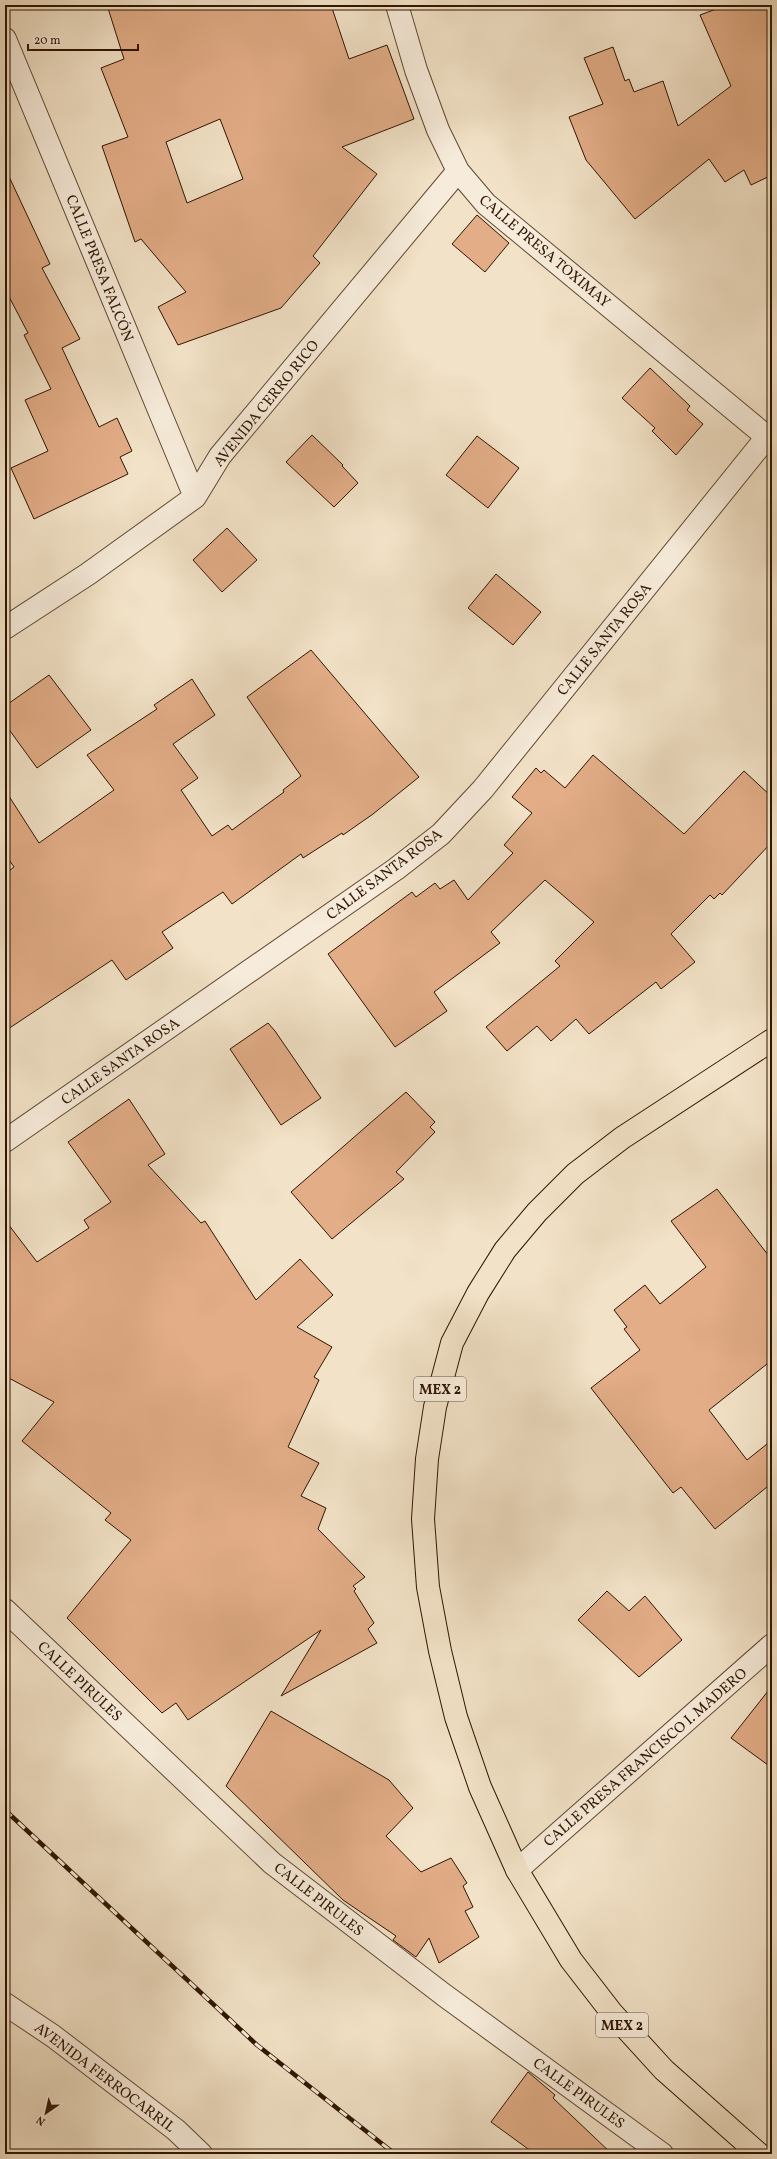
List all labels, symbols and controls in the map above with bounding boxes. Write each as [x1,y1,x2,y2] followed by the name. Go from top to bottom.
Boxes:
[28,26,138,52] scale bar
[34,33,61,49] text: 20 m
[474,191,615,314] street label: CALLE PRESA TOXIMAY
[60,192,138,345] street label: CALLE PRESA FALCÓN
[209,336,325,472] street label: AVENIDA CERRO RICO
[553,579,658,701] street label: CALLE SANTA ROSA
[323,824,448,926] street label: CALLE SANTA ROSA
[57,1013,185,1111] street label: CALLE SANTA ROSA
[414,1377,466,1401] road number: MEX 2
[32,1637,126,1727] street label: CALLE PIRULES
[540,1664,752,1852] street label: CALLE PRESA FRANCISCO I. MADERO
[269,1858,367,1942] street label: CALLE PIRULES
[596,2013,648,2037] road number: MEX 2
[31,2018,179,2136] street label: AVENIDA FERROCARRIL
[528,2054,628,2135] street label: CALLE PIRULES
[26,2093,66,2133] north arrow

